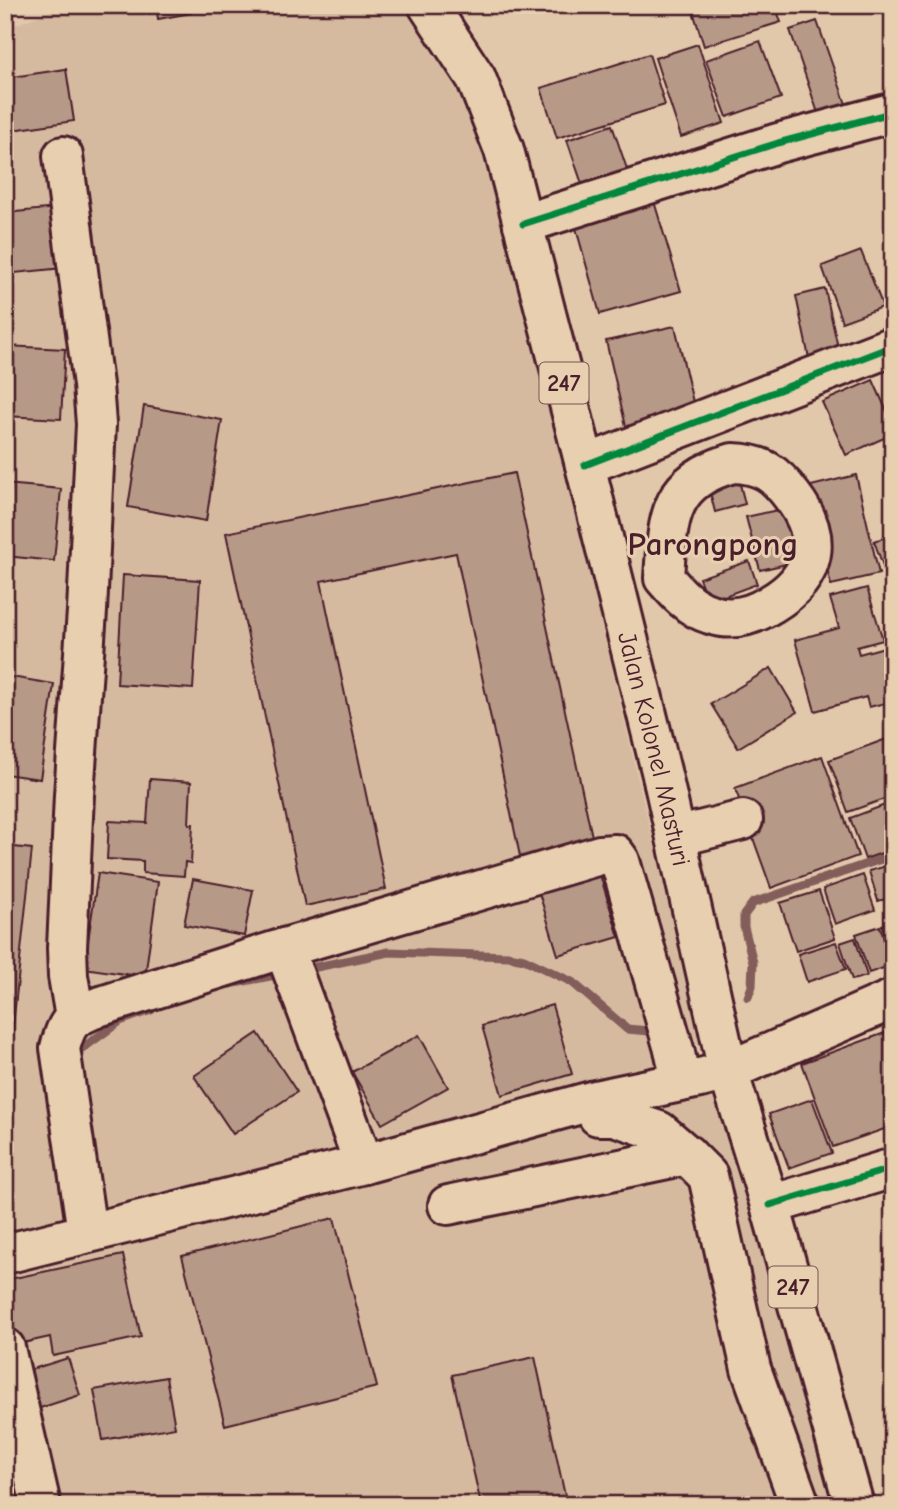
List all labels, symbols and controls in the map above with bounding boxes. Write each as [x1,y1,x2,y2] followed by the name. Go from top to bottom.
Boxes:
[540,362,588,404] road number: 247
[627,525,799,563] district label: Parongpong
[611,629,696,869] street label: Jalan Kolonel Masturi
[768,1266,818,1308] road number: 247

